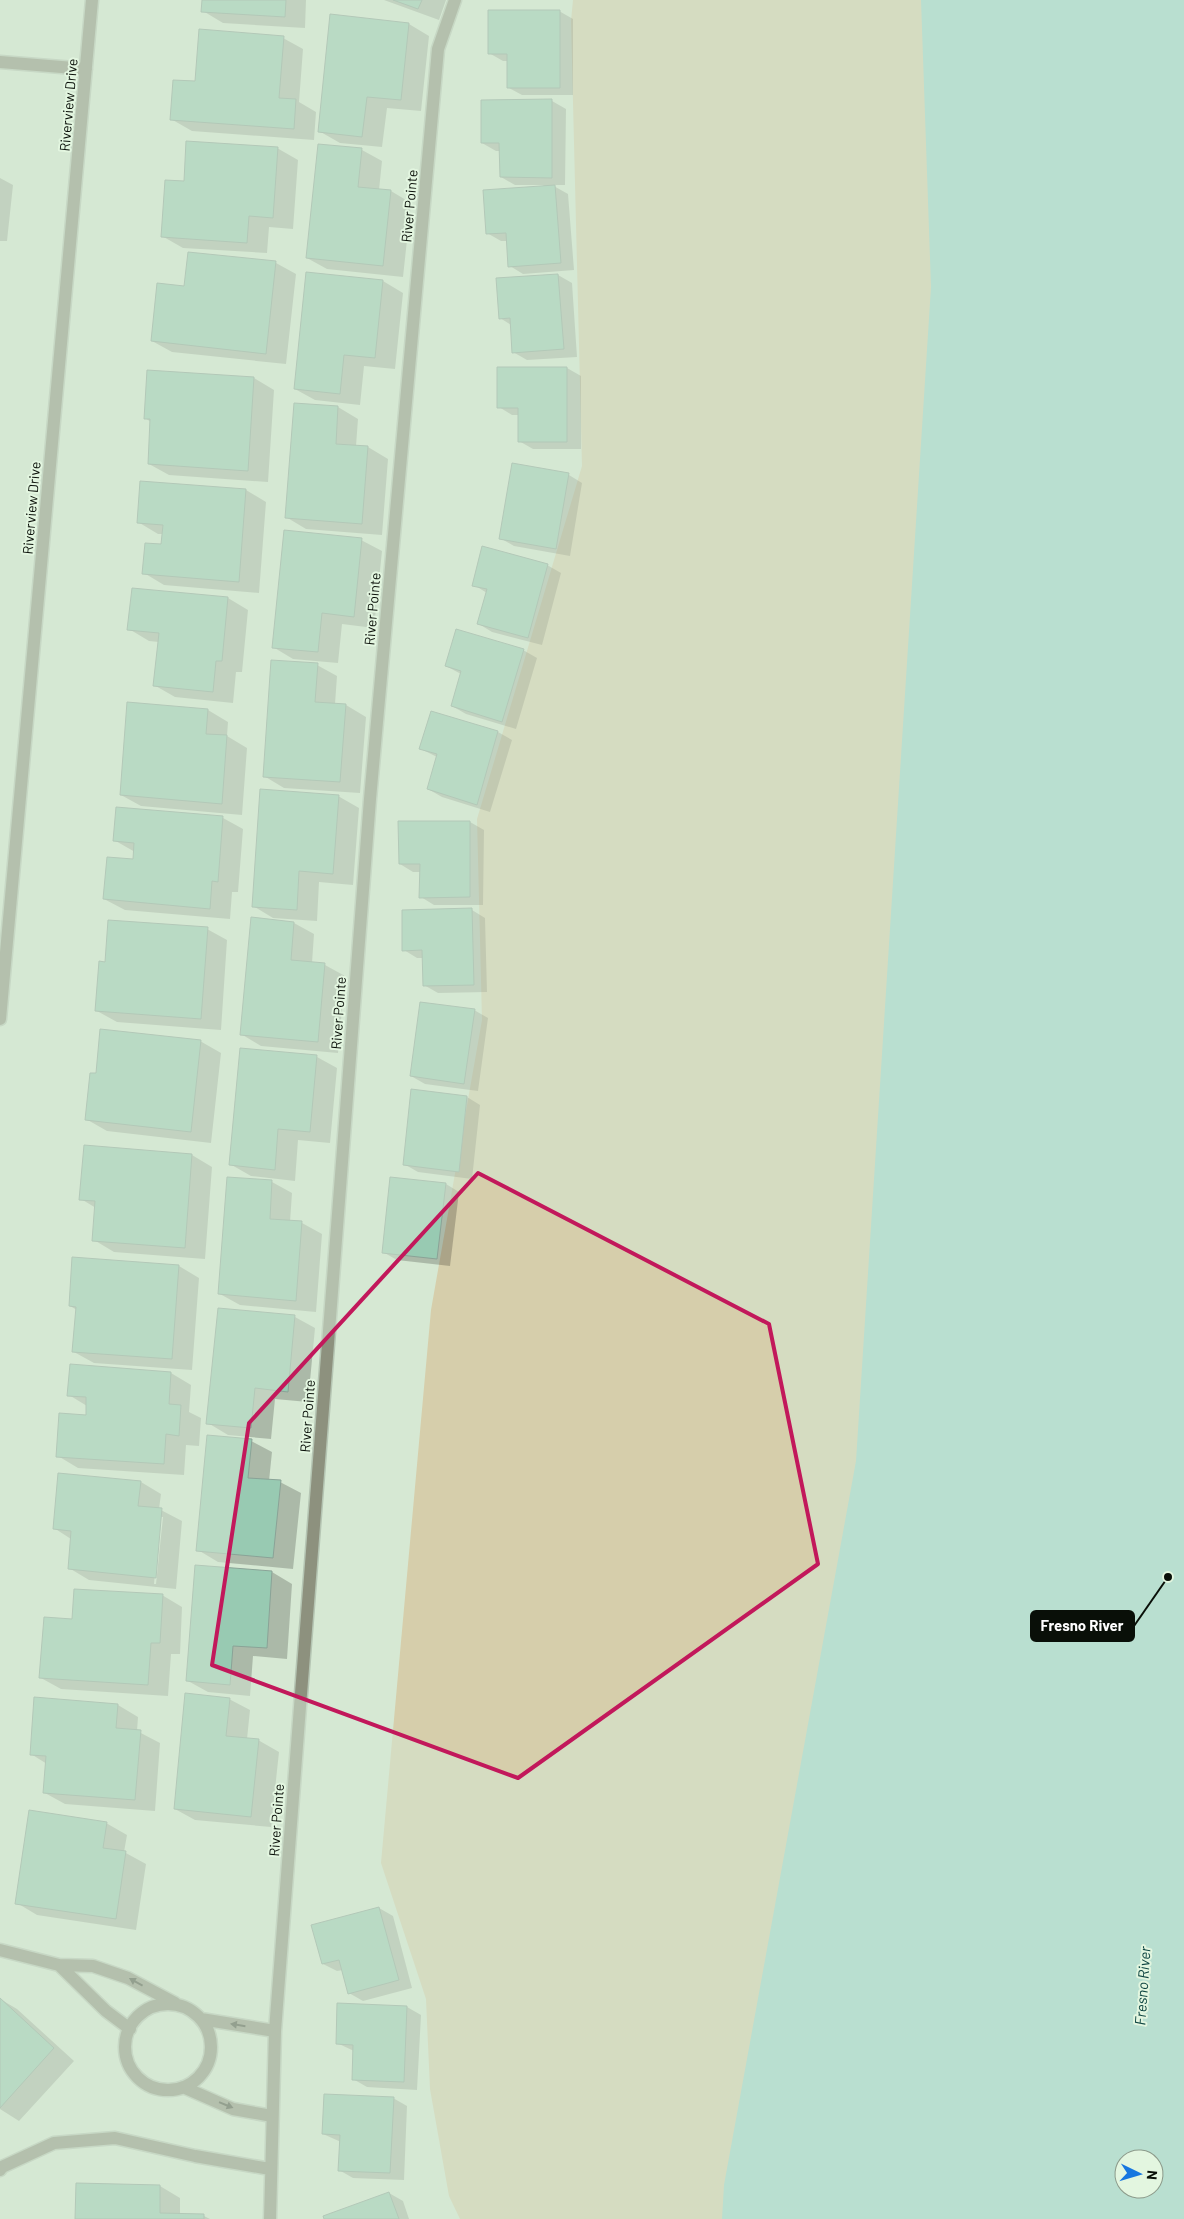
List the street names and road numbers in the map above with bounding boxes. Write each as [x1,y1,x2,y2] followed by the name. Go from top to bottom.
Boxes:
[55,58,81,152] street label: Riverview Drive
[397,169,421,243] street label: River Pointe
[18,461,44,555] street label: Riverview Drive
[360,572,384,646] street label: River Pointe
[327,976,349,1050] street label: River Pointe
[296,1379,318,1453] street label: River Pointe
[265,1783,287,1857] street label: River Pointe

